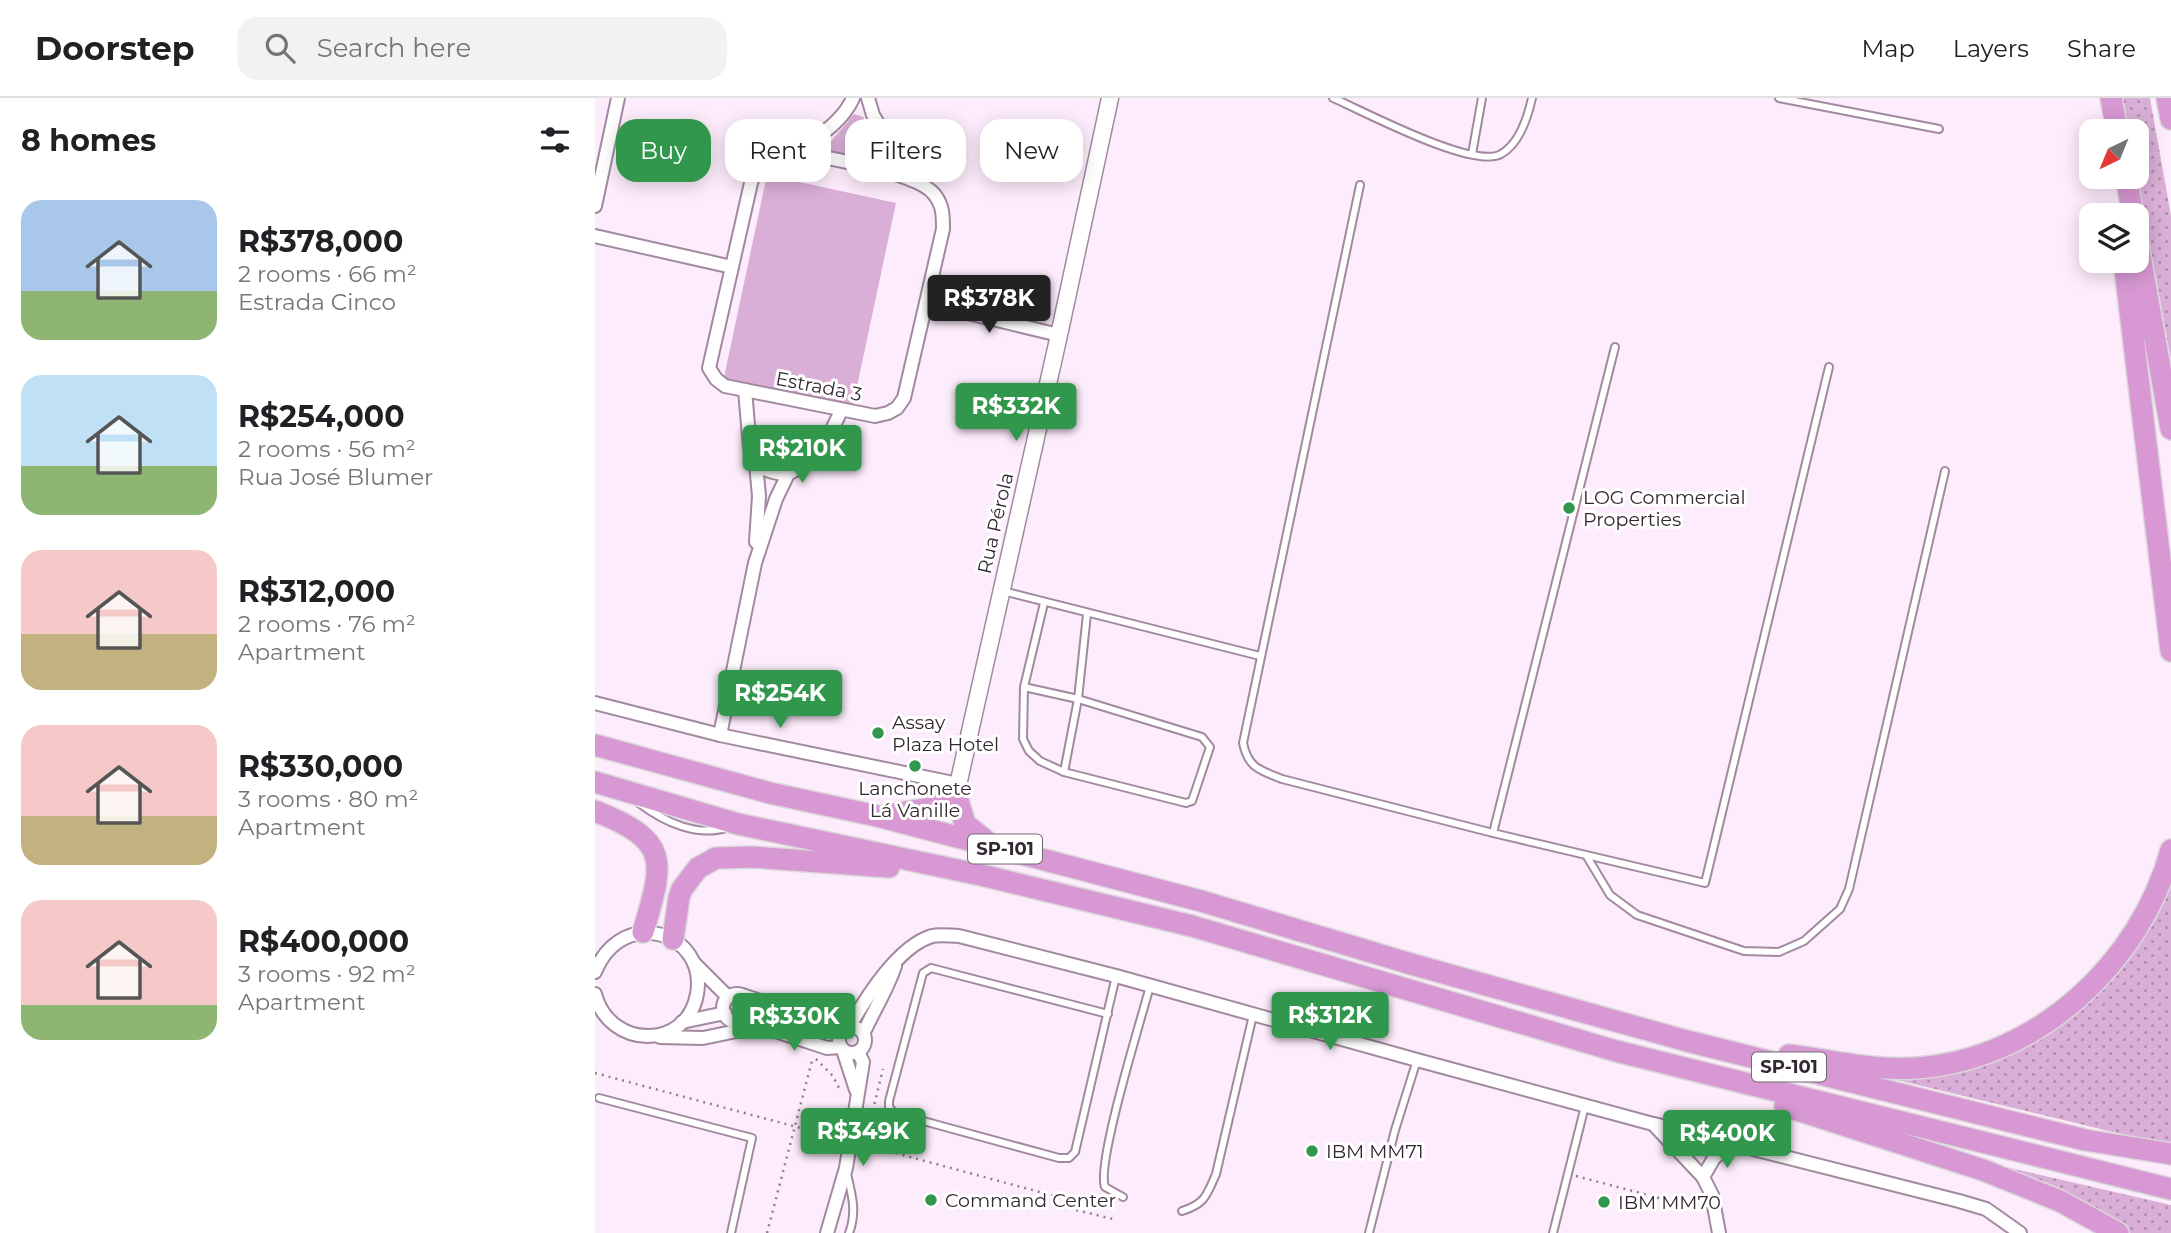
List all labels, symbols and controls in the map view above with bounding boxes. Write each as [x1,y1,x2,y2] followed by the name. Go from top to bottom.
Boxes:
[237,17,727,80] search box
[35,28,195,68] text: Doorstep
[261,29,299,67] icon: search
[317,32,471,64] text: Search here
[1861,34,1915,63] text: Map
[1953,34,2029,63] text: Layers
[2067,34,2136,63] text: Share
[616,119,711,182] chip: Buy
[725,119,831,182] chip: Rent
[845,119,966,182] chip: Filters
[980,119,1083,182] chip: New
[2079,119,2149,189] north arrow
[2079,119,2149,273] map controls
[536,121,574,159] icon: filters
[21,122,156,159] text: 8 homes
[2079,203,2149,273] button: layers
[238,223,403,260] text: R$378,000
[77,228,161,312] icon: home
[238,260,417,288] text: 2 rooms · 66 m²
[932,275,1046,335] pin: R$378K
[944,284,1035,312] text: R$378K
[238,288,396,316] text: Estrada Cinco
[774,367,864,406] street label: Estrada 3
[959,384,1073,443] pin: R$332K
[971,392,1061,420] text: R$332K
[238,398,405,435] text: R$254,000
[77,403,161,487] icon: home
[745,426,859,485] pin: R$210K
[759,434,845,462] text: R$210K
[238,435,416,463] text: 2 rooms · 56 m²
[238,463,433,491] text: Rua José Blumer
[973,470,1018,576] street label: Rua Pérola
[1583,486,1746,531] place label: LOG Commercial Properties
[1561,500,1577,516] marker: LOG Commercial Properties
[238,573,395,610] text: R$312,000
[77,578,161,662] icon: home
[238,610,416,638] text: 2 rooms · 76 m²
[238,638,366,666] text: Apartment
[723,670,837,730] pin: R$254K
[734,679,826,707] text: R$254K
[892,711,999,756] place label: Assay Plaza Hotel
[870,725,886,741] marker: Assay Plaza Hotel
[238,748,403,785] text: R$330,000
[77,753,161,837] icon: home
[907,758,923,774] marker: Lanchonete Lá Vanille
[858,777,972,822] place label: Lanchonete Lá Vanille
[238,785,418,813] text: 3 rooms · 80 m²
[238,813,366,841] text: Apartment
[968,834,1042,864] road number: SP-101
[238,923,409,960] text: R$400,000
[77,928,161,1012] icon: home
[238,960,416,988] text: 3 rooms · 92 m²
[238,988,366,1016] text: Apartment
[1273,992,1387,1052] pin: R$312K
[737,993,851,1053] pin: R$330K
[1288,1001,1372,1029] text: R$312K
[748,1002,840,1030] text: R$330K
[1752,1052,1826,1082] road number: SP-101
[806,1108,920,1168] pin: R$349K
[1670,1110,1784,1170] pin: R$400K
[817,1117,909,1145] text: R$349K
[1679,1119,1775,1147] text: R$400K
[1326,1140,1424,1163] place label: IBM MM71
[1304,1143,1320,1159] marker: IBM MM71
[945,1189,1116,1212] place label: Command Center
[1618,1191,1721,1214] place label: IBM MM70
[923,1192,939,1208] marker: Command Center
[1596,1194,1612,1210] marker: IBM MM70

